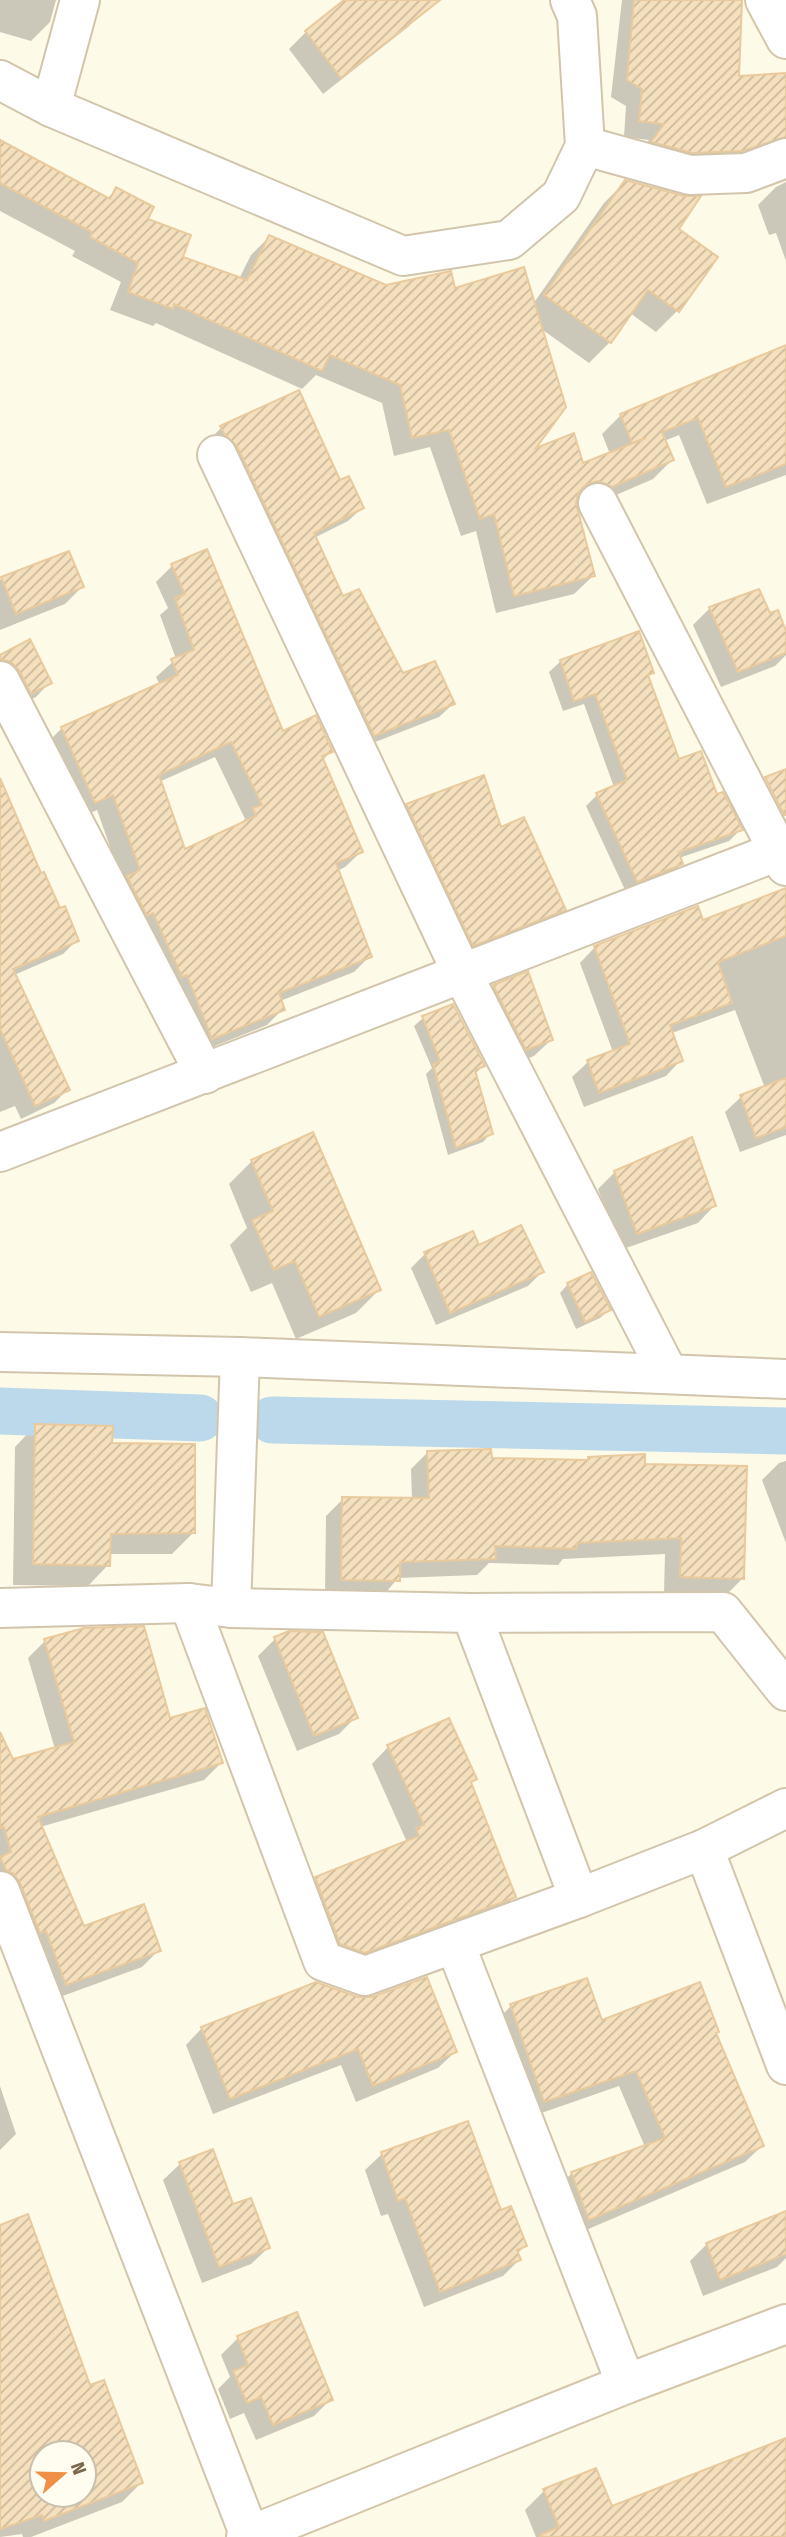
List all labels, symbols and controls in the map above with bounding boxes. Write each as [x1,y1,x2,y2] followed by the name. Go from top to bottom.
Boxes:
[28,2439,98,2509] north arrow
[66,2459,91,2478] text: N

